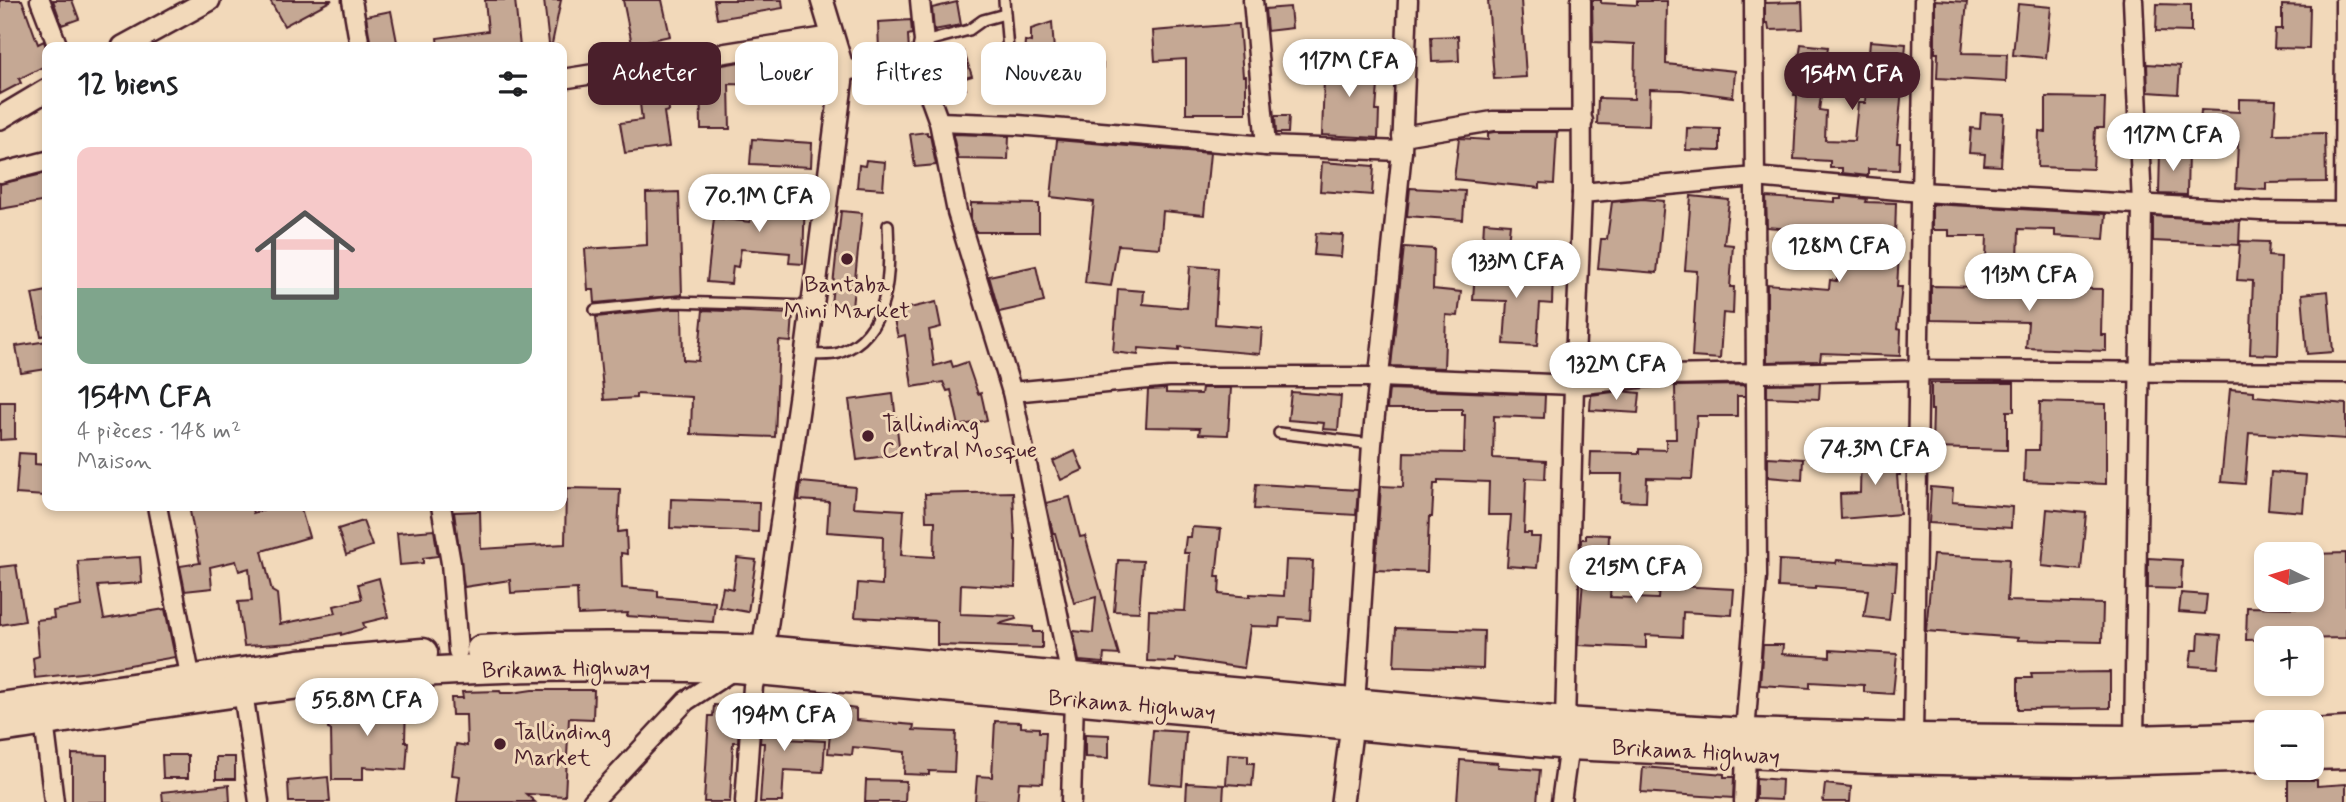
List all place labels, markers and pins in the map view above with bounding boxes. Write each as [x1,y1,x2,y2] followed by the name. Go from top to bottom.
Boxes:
[1277,40,1421,99] pin: 117M CFA
[1780,52,1924,112] pin: 154M CFA
[2101,114,2245,173] pin: 117M CFA
[679,174,839,234] pin: 70.1M CFA
[1767,224,1911,284] pin: 128M CFA
[1444,240,1588,300] pin: 133M CFA
[839,251,855,267] marker: Bantaba Mini Market
[1957,254,2101,313] pin: 113M CFA
[784,271,910,327] place label: Bantaba Mini Market
[1544,342,1688,402] pin: 132M CFA
[882,410,1037,466] place label: Tallinding Central Mosque
[860,428,876,444] marker: Tallinding Central Mosque
[1795,428,1955,487] pin: 74.3M CFA
[1564,546,1708,605] pin: 215M CFA
[287,678,447,738] pin: 55.8M CFA
[712,694,856,753] pin: 194M CFA
[514,718,611,774] place label: Tallinding Market
[492,736,508,752] marker: Tallinding Market

